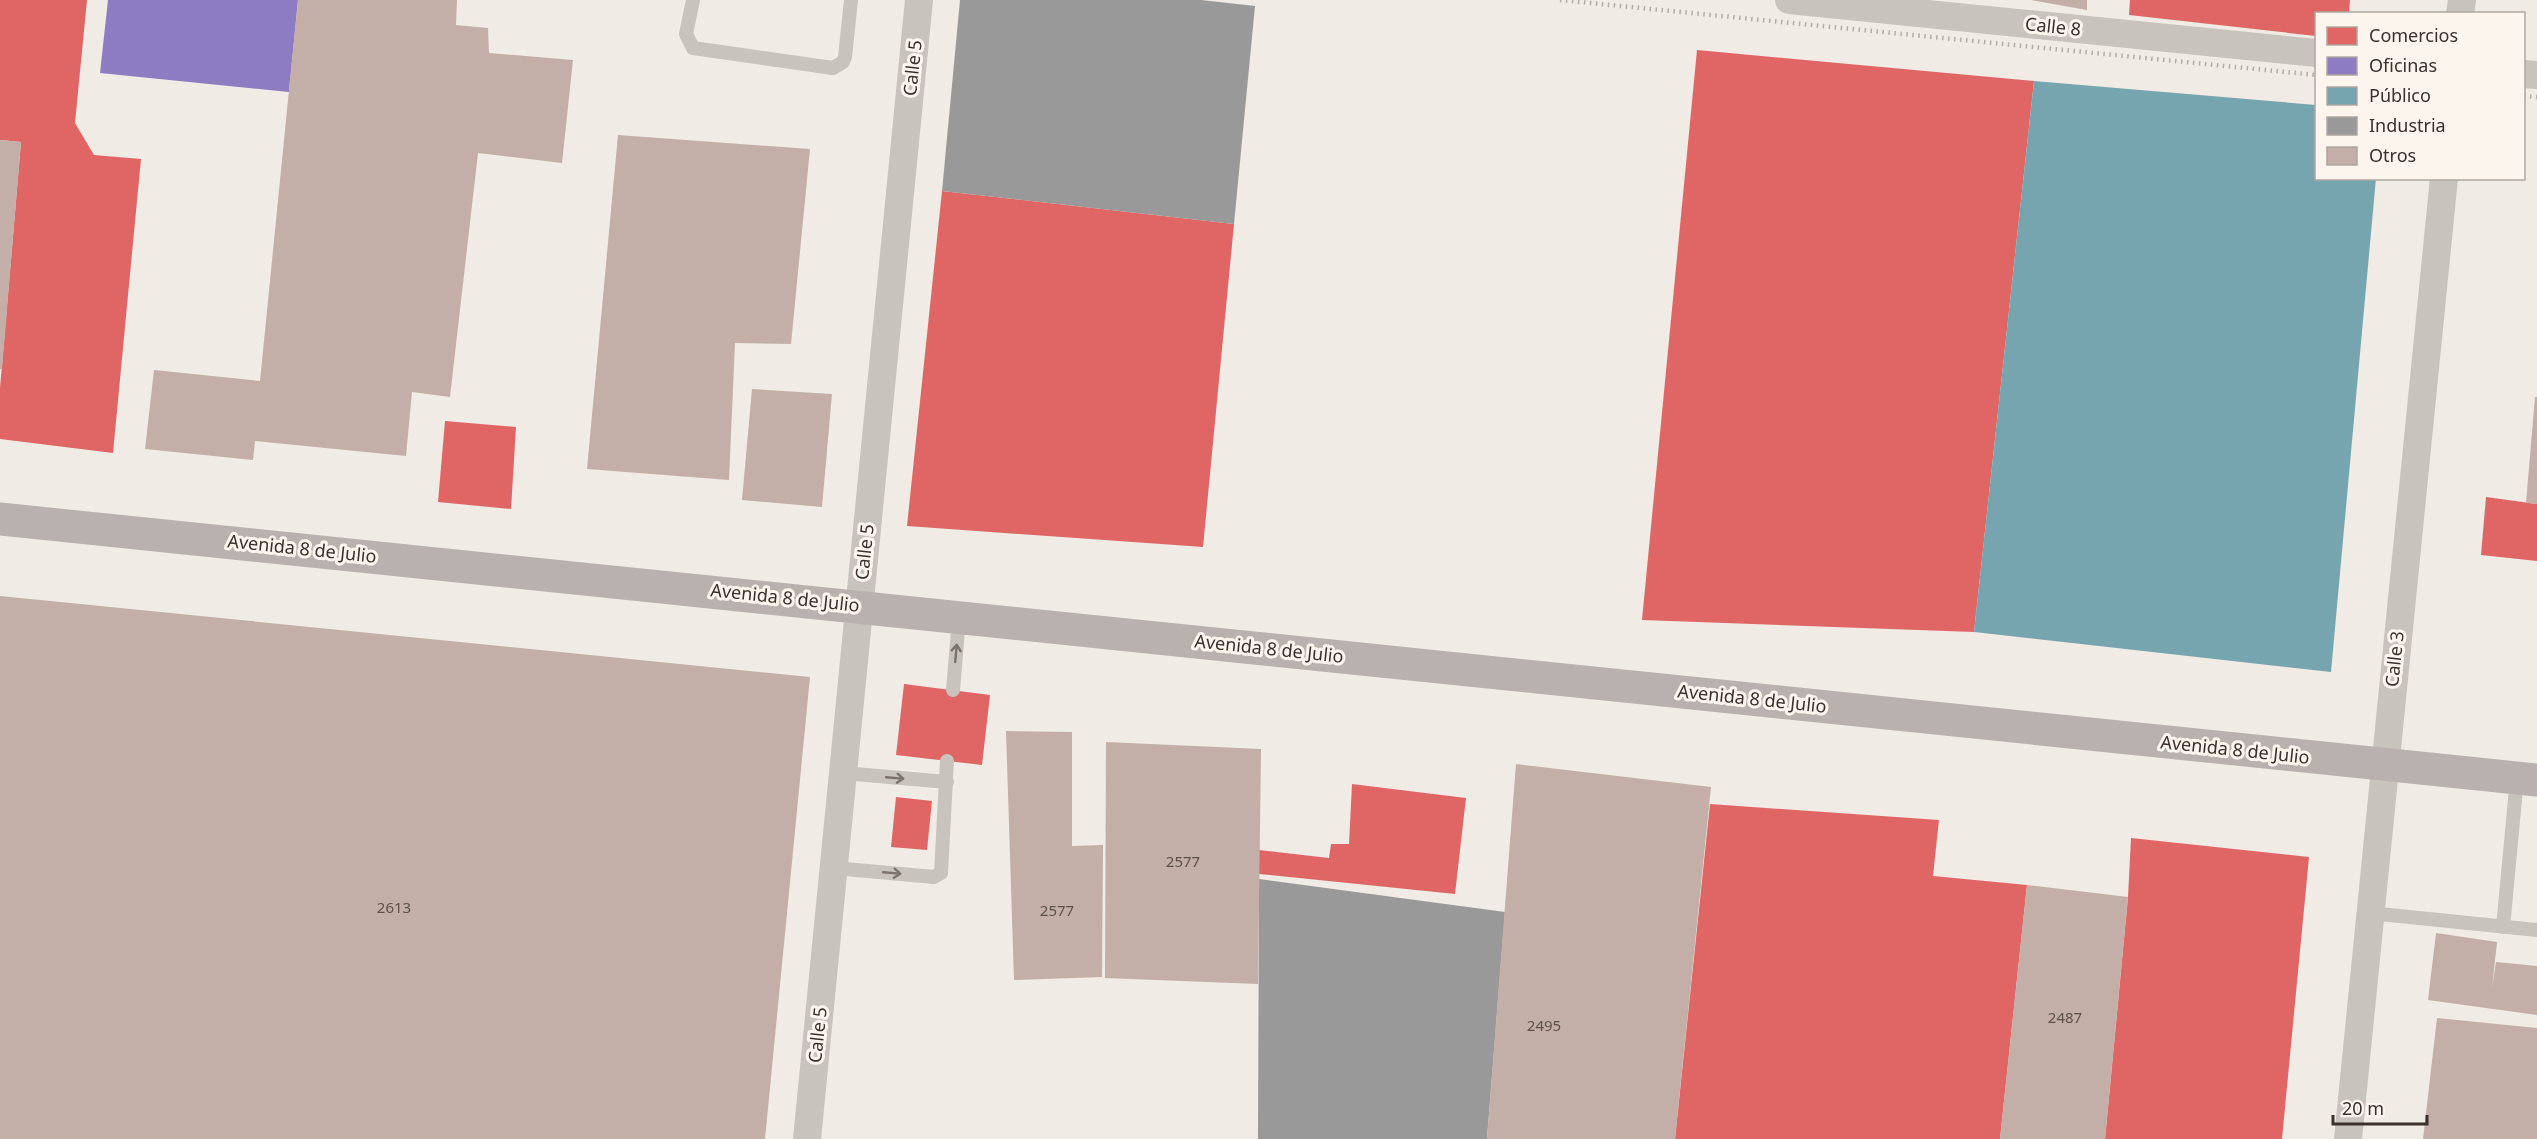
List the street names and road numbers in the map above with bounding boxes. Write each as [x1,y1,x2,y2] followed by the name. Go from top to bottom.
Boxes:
[2024,11,2082,41] street label: Calle 8
[897,39,927,97] street label: Calle 5
[849,523,879,581] street label: Calle 5
[227,528,378,568] street label: Avenida 8 de Julio
[710,577,861,617] street label: Avenida 8 de Julio
[1194,628,1345,668] street label: Avenida 8 de Julio
[2379,630,2409,688] street label: Calle 3
[1677,678,1828,718] street label: Avenida 8 de Julio
[2160,729,2311,769] street label: Avenida 8 de Julio
[802,1006,832,1064] street label: Calle 5

